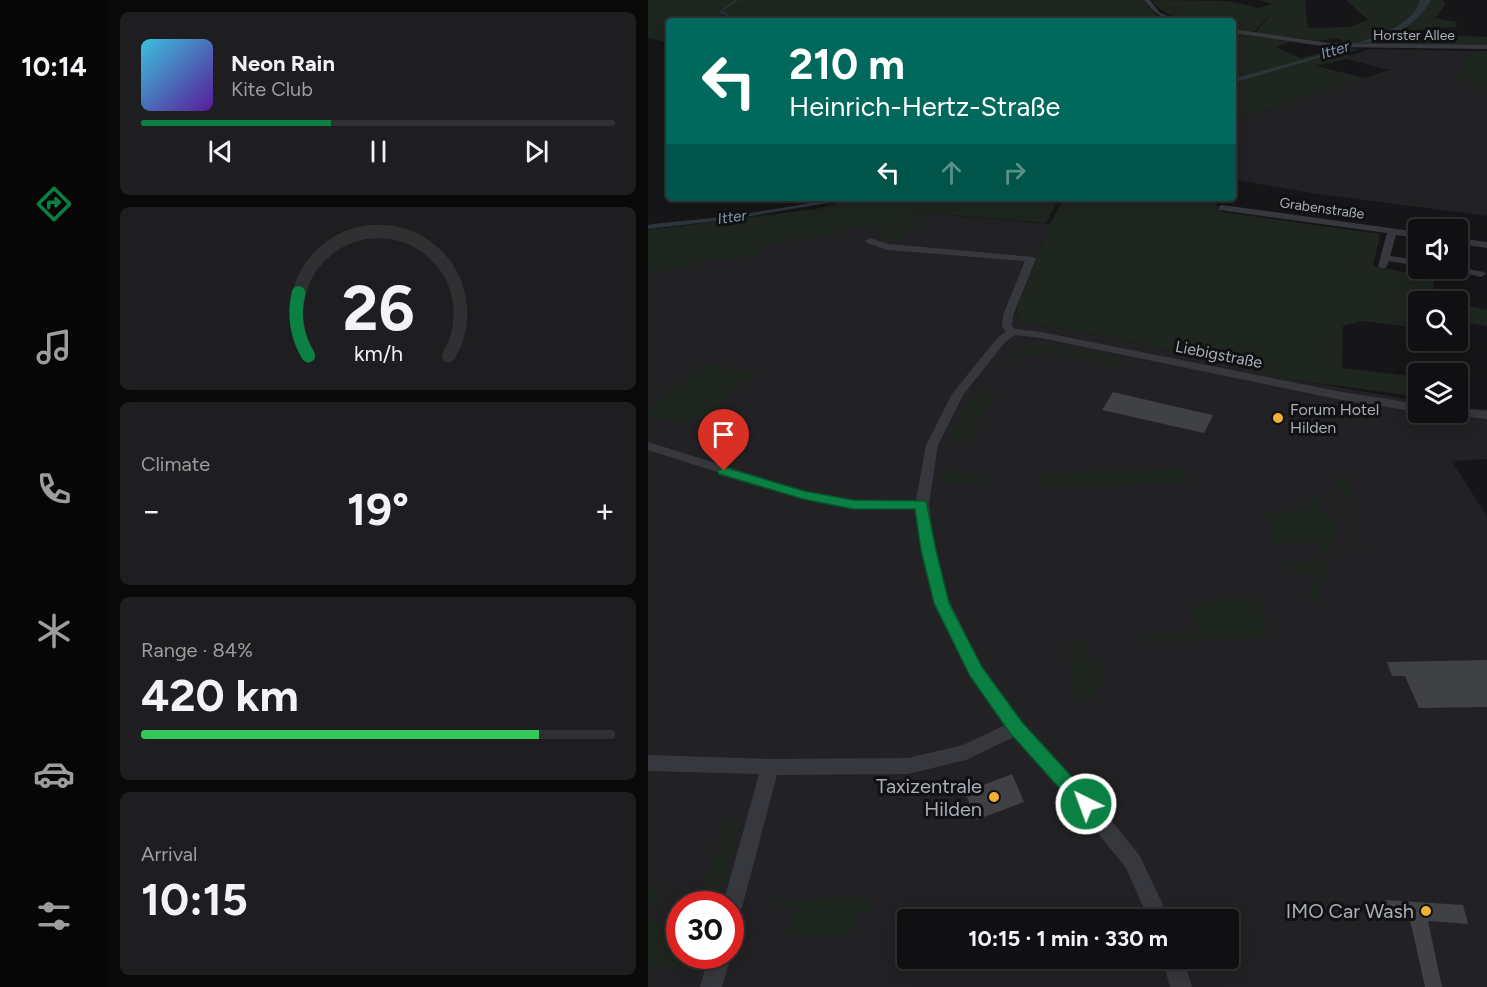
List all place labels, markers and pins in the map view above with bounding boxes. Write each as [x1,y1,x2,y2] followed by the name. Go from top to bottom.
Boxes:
[1290,400,1379,437] place label: Forum Hotel Hilden
[698,409,749,471] pin
[1271,411,1285,425] marker: Forum Hotel Hilden
[876,774,982,821] place label: Taxizentrale Hilden
[987,790,1001,804] marker: Taxizentrale Hilden
[1286,899,1414,923] place label: IMO Car Wash
[1419,904,1433,918] marker: IMO Car Wash

